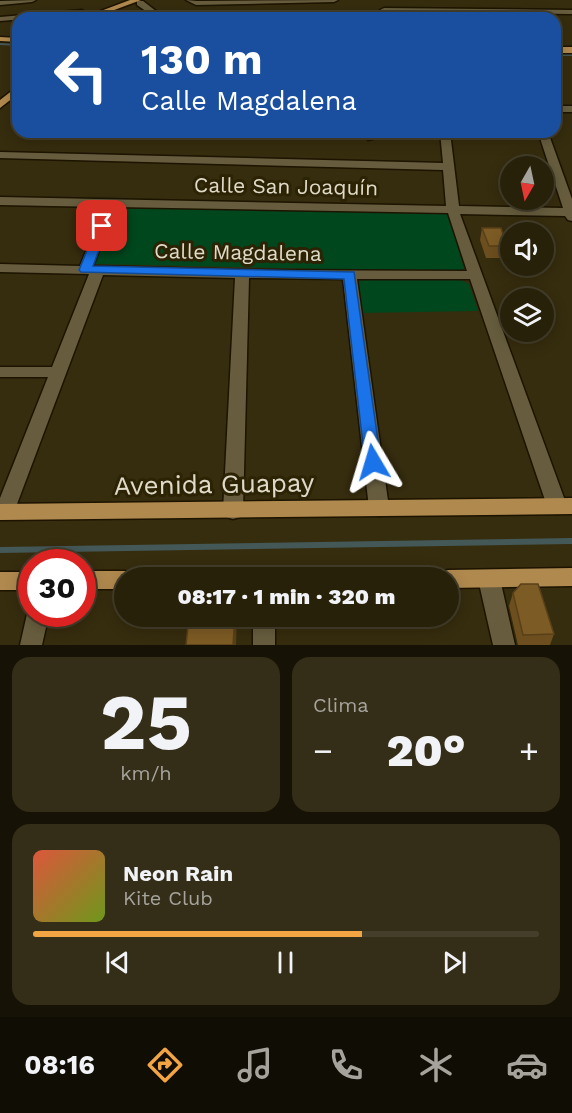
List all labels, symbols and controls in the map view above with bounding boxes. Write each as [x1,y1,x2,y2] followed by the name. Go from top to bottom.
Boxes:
[141,35,263,84] text: 130 m
[42,36,120,114] icon: left
[141,85,357,117] text: Calle Magdalena
[500,156,554,210] north arrow
[500,156,554,342] map controls
[194,172,378,200] street label: Calle San Joaquín
[76,200,127,251] pin
[85,209,118,242] icon: arrive
[500,222,554,276] button: sound
[154,238,322,266] street label: Calle Magdalena
[500,288,554,342] button: layers
[341,430,405,494] position arrow
[114,467,315,501] street label: Avenida Guapay
[18,549,96,627] speed limit sign: 30
[178,584,395,609] text: 08:17 · 1 min · 320 m
[100,676,192,768] text: 25
[313,693,369,717] text: Clima
[386,724,466,777] text: 20°
[313,731,333,770] text: −
[519,731,539,770] text: +
[120,761,172,785] text: km/h
[123,861,233,886] text: Neon Rain
[123,886,213,910] text: Kite Club
[101,946,134,979] icon: previous
[269,946,302,979] icon: pause
[438,946,471,979] icon: next
[144,1044,186,1086] icon: directions
[234,1044,276,1086] icon: music
[325,1044,367,1086] icon: phone
[415,1044,457,1086] icon: climate
[506,1044,548,1086] icon: car
[24,1049,95,1081] text: 08:16

